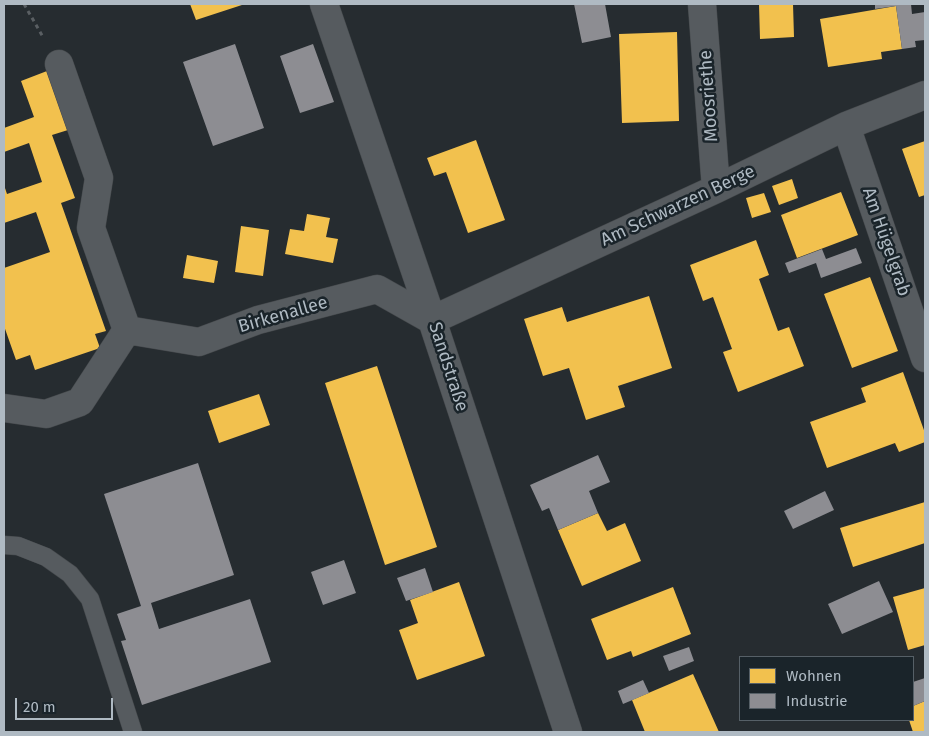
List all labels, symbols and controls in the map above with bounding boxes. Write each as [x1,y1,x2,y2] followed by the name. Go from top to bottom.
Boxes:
[695,49,723,143] street label: Moosriethe
[597,161,759,251] street label: Am Schwarzen Berge
[857,185,915,299] street label: Am Hügelgrab
[236,292,330,338] street label: Birkenallee
[423,320,473,414] street label: Sandstraße
[739,656,914,721] legend
[786,667,842,685] text: Wohnen
[18,688,115,720] scale bar
[786,692,848,710] text: Industrie
[23,698,56,716] text: 20 m

